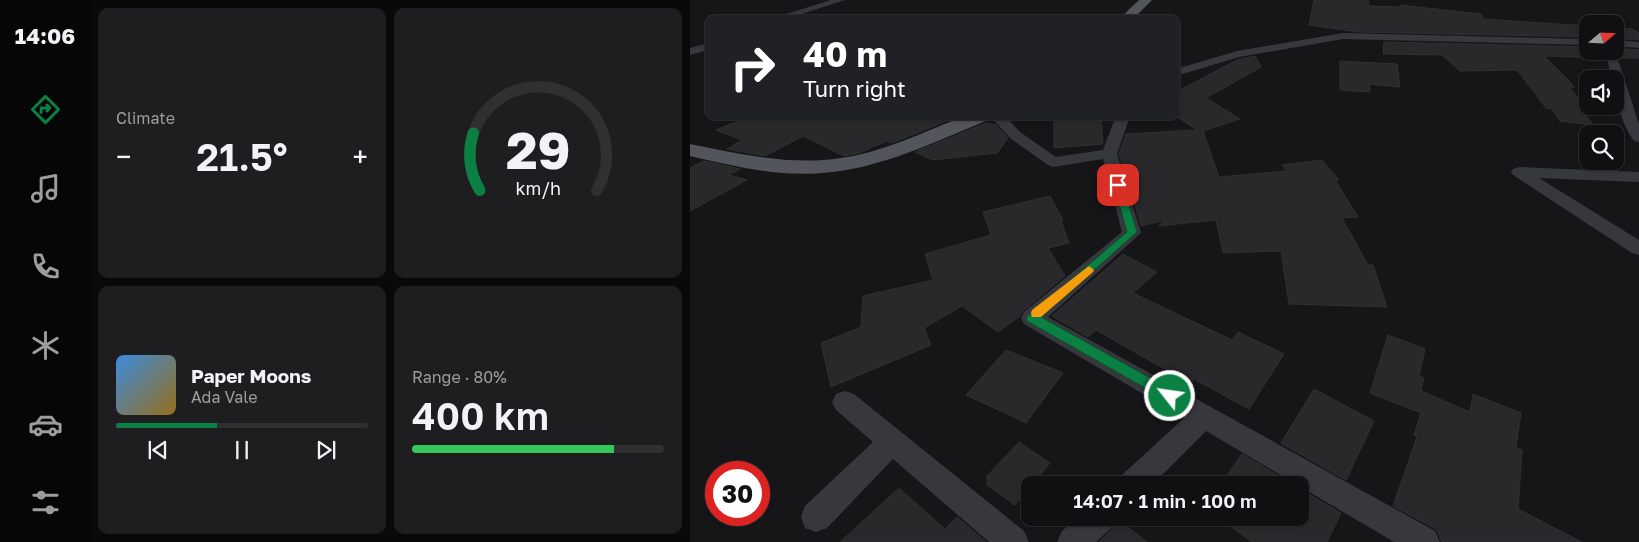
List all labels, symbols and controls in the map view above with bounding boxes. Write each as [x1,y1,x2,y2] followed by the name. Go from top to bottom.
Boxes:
[1579,15,1624,60] north arrow
[1579,15,1624,170] map controls
[15,22,75,49] text: 14:06
[803,33,887,75] text: 40 m
[720,35,785,100] icon: right
[1579,70,1624,115] button: sound
[803,75,906,102] text: Turn right
[28,92,63,127] icon: directions
[116,108,175,128] text: Climate
[506,118,570,180] text: 29
[1579,125,1624,170] button: search
[196,134,288,179] text: 21.5°
[116,140,131,173] text: −
[353,140,368,173] text: +
[1097,164,1139,206] pin
[28,171,63,206] icon: music
[1104,171,1132,199] icon: arrive
[515,177,561,199] text: km/h
[28,249,63,284] icon: phone
[28,328,63,363] icon: climate
[191,364,311,387] text: Paper Moons
[412,367,507,387] text: Range · 80%
[1143,369,1195,421] position arrow
[191,387,257,407] text: Ada Vale
[412,393,549,438] text: 400 km
[28,407,63,442] icon: car
[144,436,172,464] icon: previous
[228,436,256,464] icon: pause
[312,436,340,464] icon: next
[705,461,770,526] speed limit sign: 30
[28,485,63,520] icon: filters
[1073,489,1257,512] text: 14:07 · 1 min · 100 m

